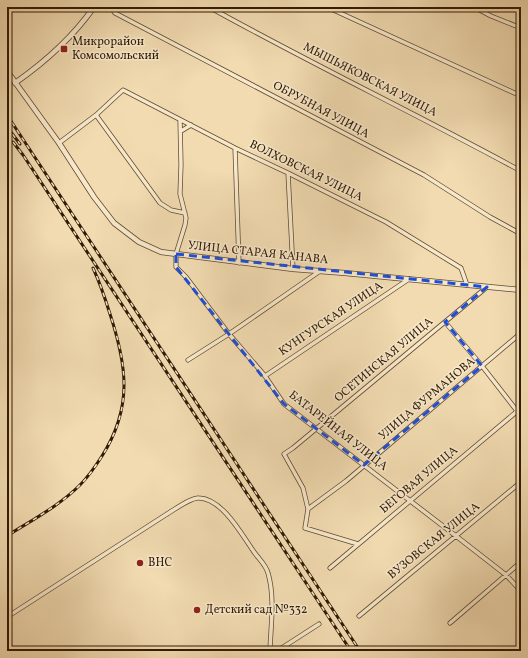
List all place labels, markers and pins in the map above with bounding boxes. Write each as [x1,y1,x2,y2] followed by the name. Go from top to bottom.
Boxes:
[72,34,159,64] place label: Микрорайон Комсомольский
[59,44,69,54] marker: Микрорайон Комсомольский
[148,555,173,571] place label: ВНС
[135,558,145,568] marker: ВНС
[205,602,307,618] place label: Детский сад №332
[192,605,202,615] marker: Детский сад №332

